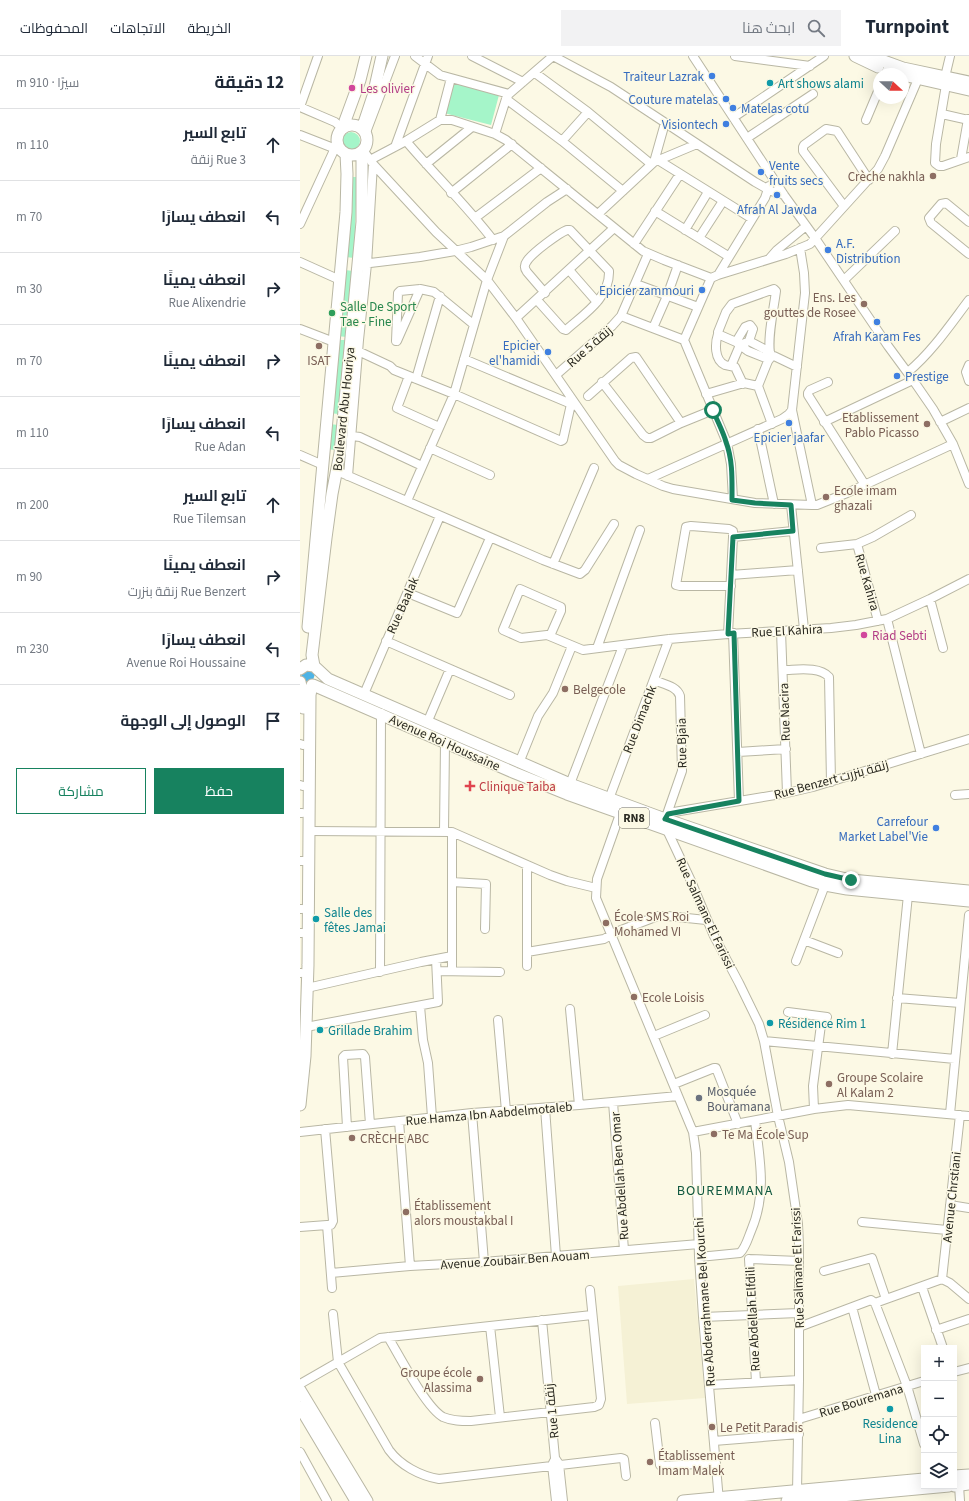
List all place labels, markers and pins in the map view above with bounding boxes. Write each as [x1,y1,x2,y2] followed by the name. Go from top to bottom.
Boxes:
[623,68,705,86] place label: Traiteur Lazrak
[707,71,717,81] marker: Traiteur Lazrak
[778,75,864,93] place label: Art shows alami
[765,78,775,88] marker: Art shows alami
[360,80,415,98] place label: Les olivier
[347,83,357,93] marker: Les olivier
[628,91,719,109] place label: Couture matelas
[721,94,731,104] marker: Couture matelas
[741,100,809,118] place label: Matelas cotu
[728,103,738,113] marker: Matelas cotu
[662,116,718,134] place label: Visiontech
[721,119,731,129] marker: Visiontech
[769,157,824,190] place label: Vente fruits secs
[756,167,766,177] marker: Vente fruits secs
[848,168,925,186] place label: Crèche nakhla
[928,171,938,181] marker: Crèche nakhla
[772,190,782,200] marker: Afrah Al Jawda
[737,201,817,219] place label: Afrah Al Jawda
[836,235,901,268] place label: A.F. Distribution
[823,245,833,255] marker: A.F. Distribution
[599,282,694,300] place label: Epicier zammouri
[697,285,707,295] marker: Epicier zammouri
[764,289,857,322] place label: Ens. Les gouttes de Rosee
[340,298,417,331] place label: Salle De Sport Tae - Fine
[859,299,869,309] marker: Ens. Les gouttes de Rosee
[327,308,337,318] marker: Salle De Sport Tae - Fine
[872,317,882,327] marker: Afrah Karam Fes
[833,328,921,346] place label: Afrah Karam Fes
[489,337,540,370] place label: Epicier el'hamidi
[314,341,324,351] marker: ISAT
[543,347,553,357] marker: Epicier el'hamidi
[307,352,331,370] place label: ISAT
[905,368,949,386] place label: Prestige
[892,371,902,381] marker: Prestige
[842,409,920,442] place label: Etablissement Pablo Picasso
[784,418,794,428] marker: Epicier jaafar
[922,419,932,429] marker: Etablissement Pablo Picasso
[754,429,825,447] place label: Epicier jaafar
[834,482,897,515] place label: Ecole imam ghazali
[821,492,831,502] marker: Ecole imam ghazali
[872,627,927,645] place label: Riad Sebti
[859,630,869,640] marker: Riad Sebti
[573,681,626,699] place label: Belgecole
[560,684,570,694] marker: Belgecole
[479,778,556,796] place label: Clinique Taiba
[464,780,476,792] marker: Clinique Taiba
[839,813,928,846] place label: Carrefour Market Label'Vie
[931,823,941,833] marker: Carrefour Market Label'Vie
[324,904,386,937] place label: Salle des fêtes Jamai
[614,908,689,941] place label: École SMS Roi Mohamed VI
[311,914,321,924] marker: Salle des fêtes Jamai
[601,918,611,928] marker: École SMS Roi Mohamed VI
[642,989,705,1007] place label: Ecole Loisis
[629,992,639,1002] marker: Ecole Loisis
[778,1015,866,1033] place label: Résidence Rim 1
[765,1018,775,1028] marker: Résidence Rim 1
[328,1022,413,1040] place label: Grillade Brahim
[315,1025,325,1035] marker: Grillade Brahim
[837,1069,923,1102] place label: Groupe Scolaire Al Kalam 2
[824,1079,834,1089] marker: Groupe Scolaire Al Kalam 2
[707,1083,771,1116] place label: Mosquée Bouramana
[694,1093,704,1103] marker: Mosquée Bouramana
[722,1126,809,1144] place label: Te Ma École Sup
[709,1129,719,1139] marker: Te Ma École Sup
[360,1130,429,1148] place label: CRÈCHE ABC
[347,1133,357,1143] marker: CRÈCHE ABC
[414,1197,514,1230] place label: Établissement alors moustakbal I
[401,1207,411,1217] marker: Établissement alors moustakbal I
[400,1364,472,1397] place label: Groupe école Alassima
[475,1374,485,1384] marker: Groupe école Alassima
[885,1404,895,1414] marker: Residence Lina
[862,1415,918,1448] place label: Residence Lina
[720,1419,804,1437] place label: Le Petit Paradis
[707,1422,717,1432] marker: Le Petit Paradis
[658,1447,736,1480] place label: Établissement Imam Malek
[645,1457,655,1467] marker: Établissement Imam Malek

